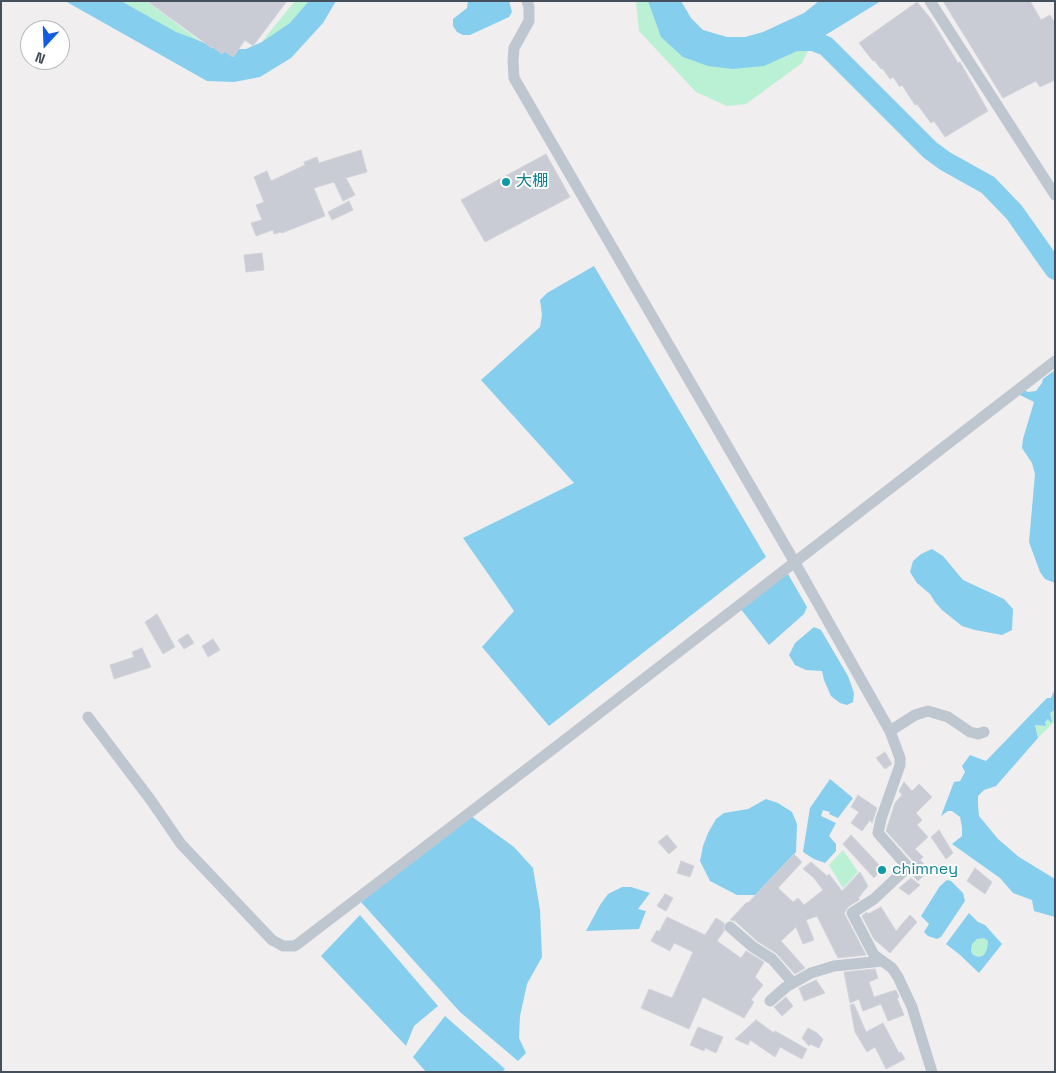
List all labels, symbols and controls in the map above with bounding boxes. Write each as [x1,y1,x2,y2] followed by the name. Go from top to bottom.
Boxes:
[20,20,70,70] north arrow
[33,48,48,68] text: N
[516,172,548,192] place label: 大棚
[500,176,512,188] marker: 大棚
[892,860,958,880] place label: chimney
[876,864,888,876] marker: chimney

